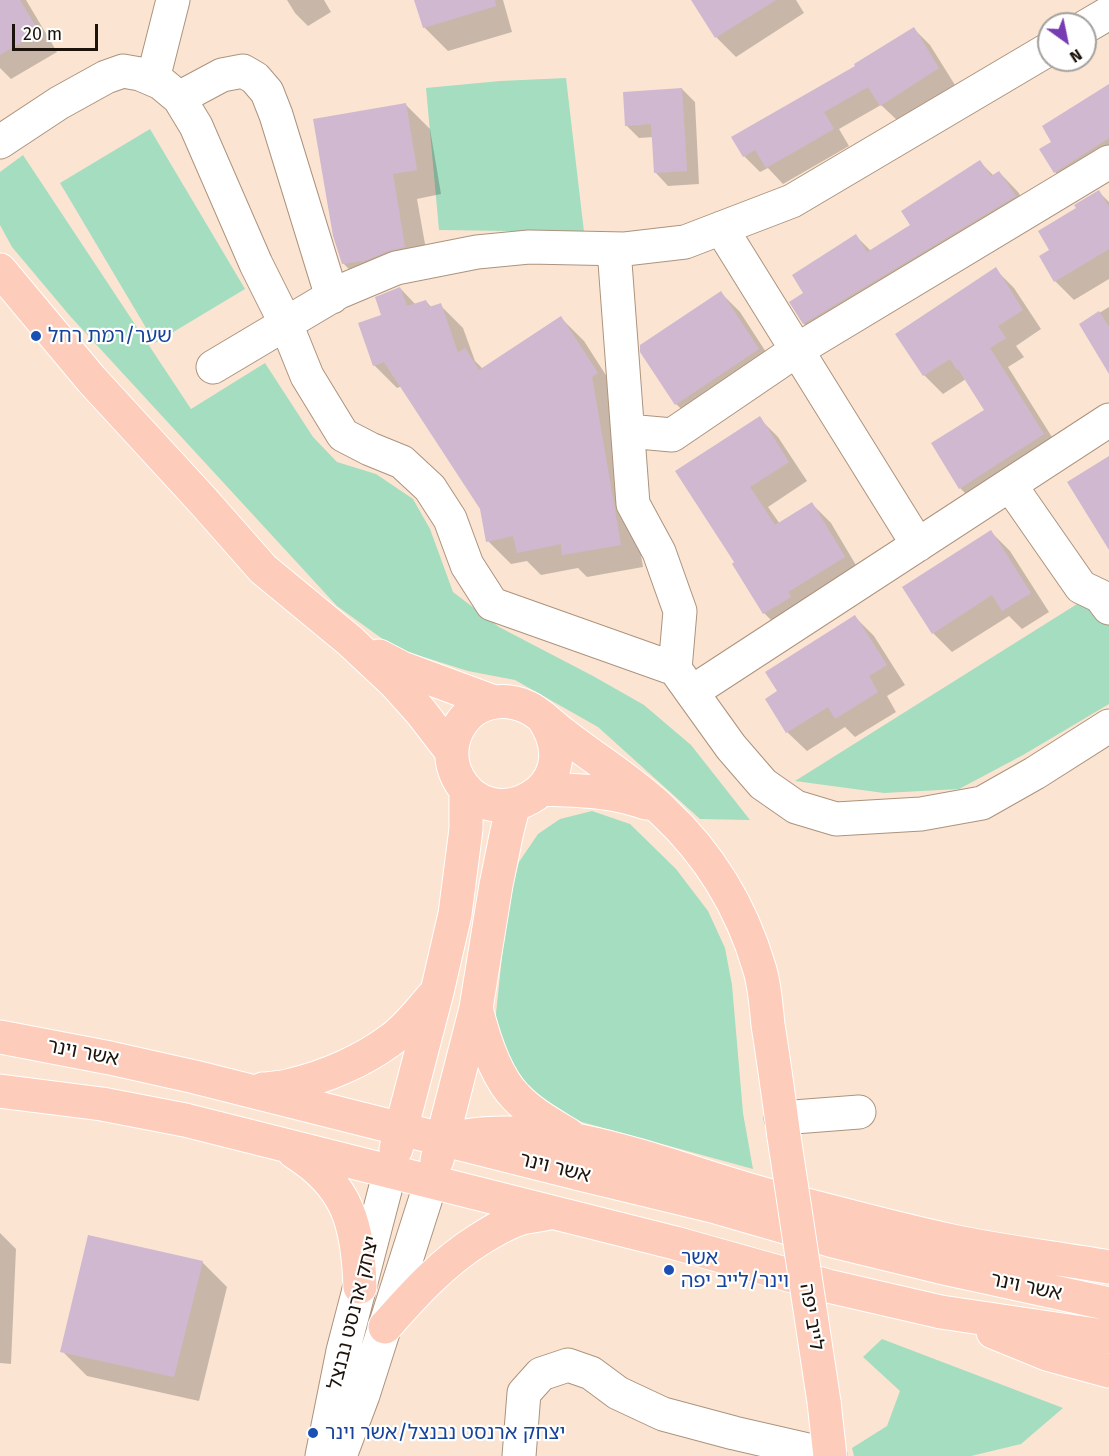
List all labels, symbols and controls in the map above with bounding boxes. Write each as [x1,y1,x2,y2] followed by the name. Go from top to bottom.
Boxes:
[15,12,100,50] scale bar
[1037,12,1097,72] north arrow
[23,23,62,45] text: 20 m
[1066,45,1086,67] text: N
[48,324,172,348] place label: שער/רמת רחל
[29,329,43,343] marker: שער/רמת רחל
[45,1034,121,1072] street label: אשר וינר
[517,1148,593,1188] street label: אשר וינר
[323,1234,385,1392] street label: יצחק ארנסט נבנצל
[681,1246,789,1293] place label: אשר וינר/לייב יפה
[662,1263,676,1277] marker: אשר וינר/לייב יפה
[988,1268,1064,1306] street label: אשר וינר
[794,1282,828,1352] street label: לייב יפה
[325,1421,566,1445] place label: יצחק ארנסט נבנצל/אשר וינר
[306,1426,320,1440] marker: יצחק ארנסט נבנצל/אשר וינר

